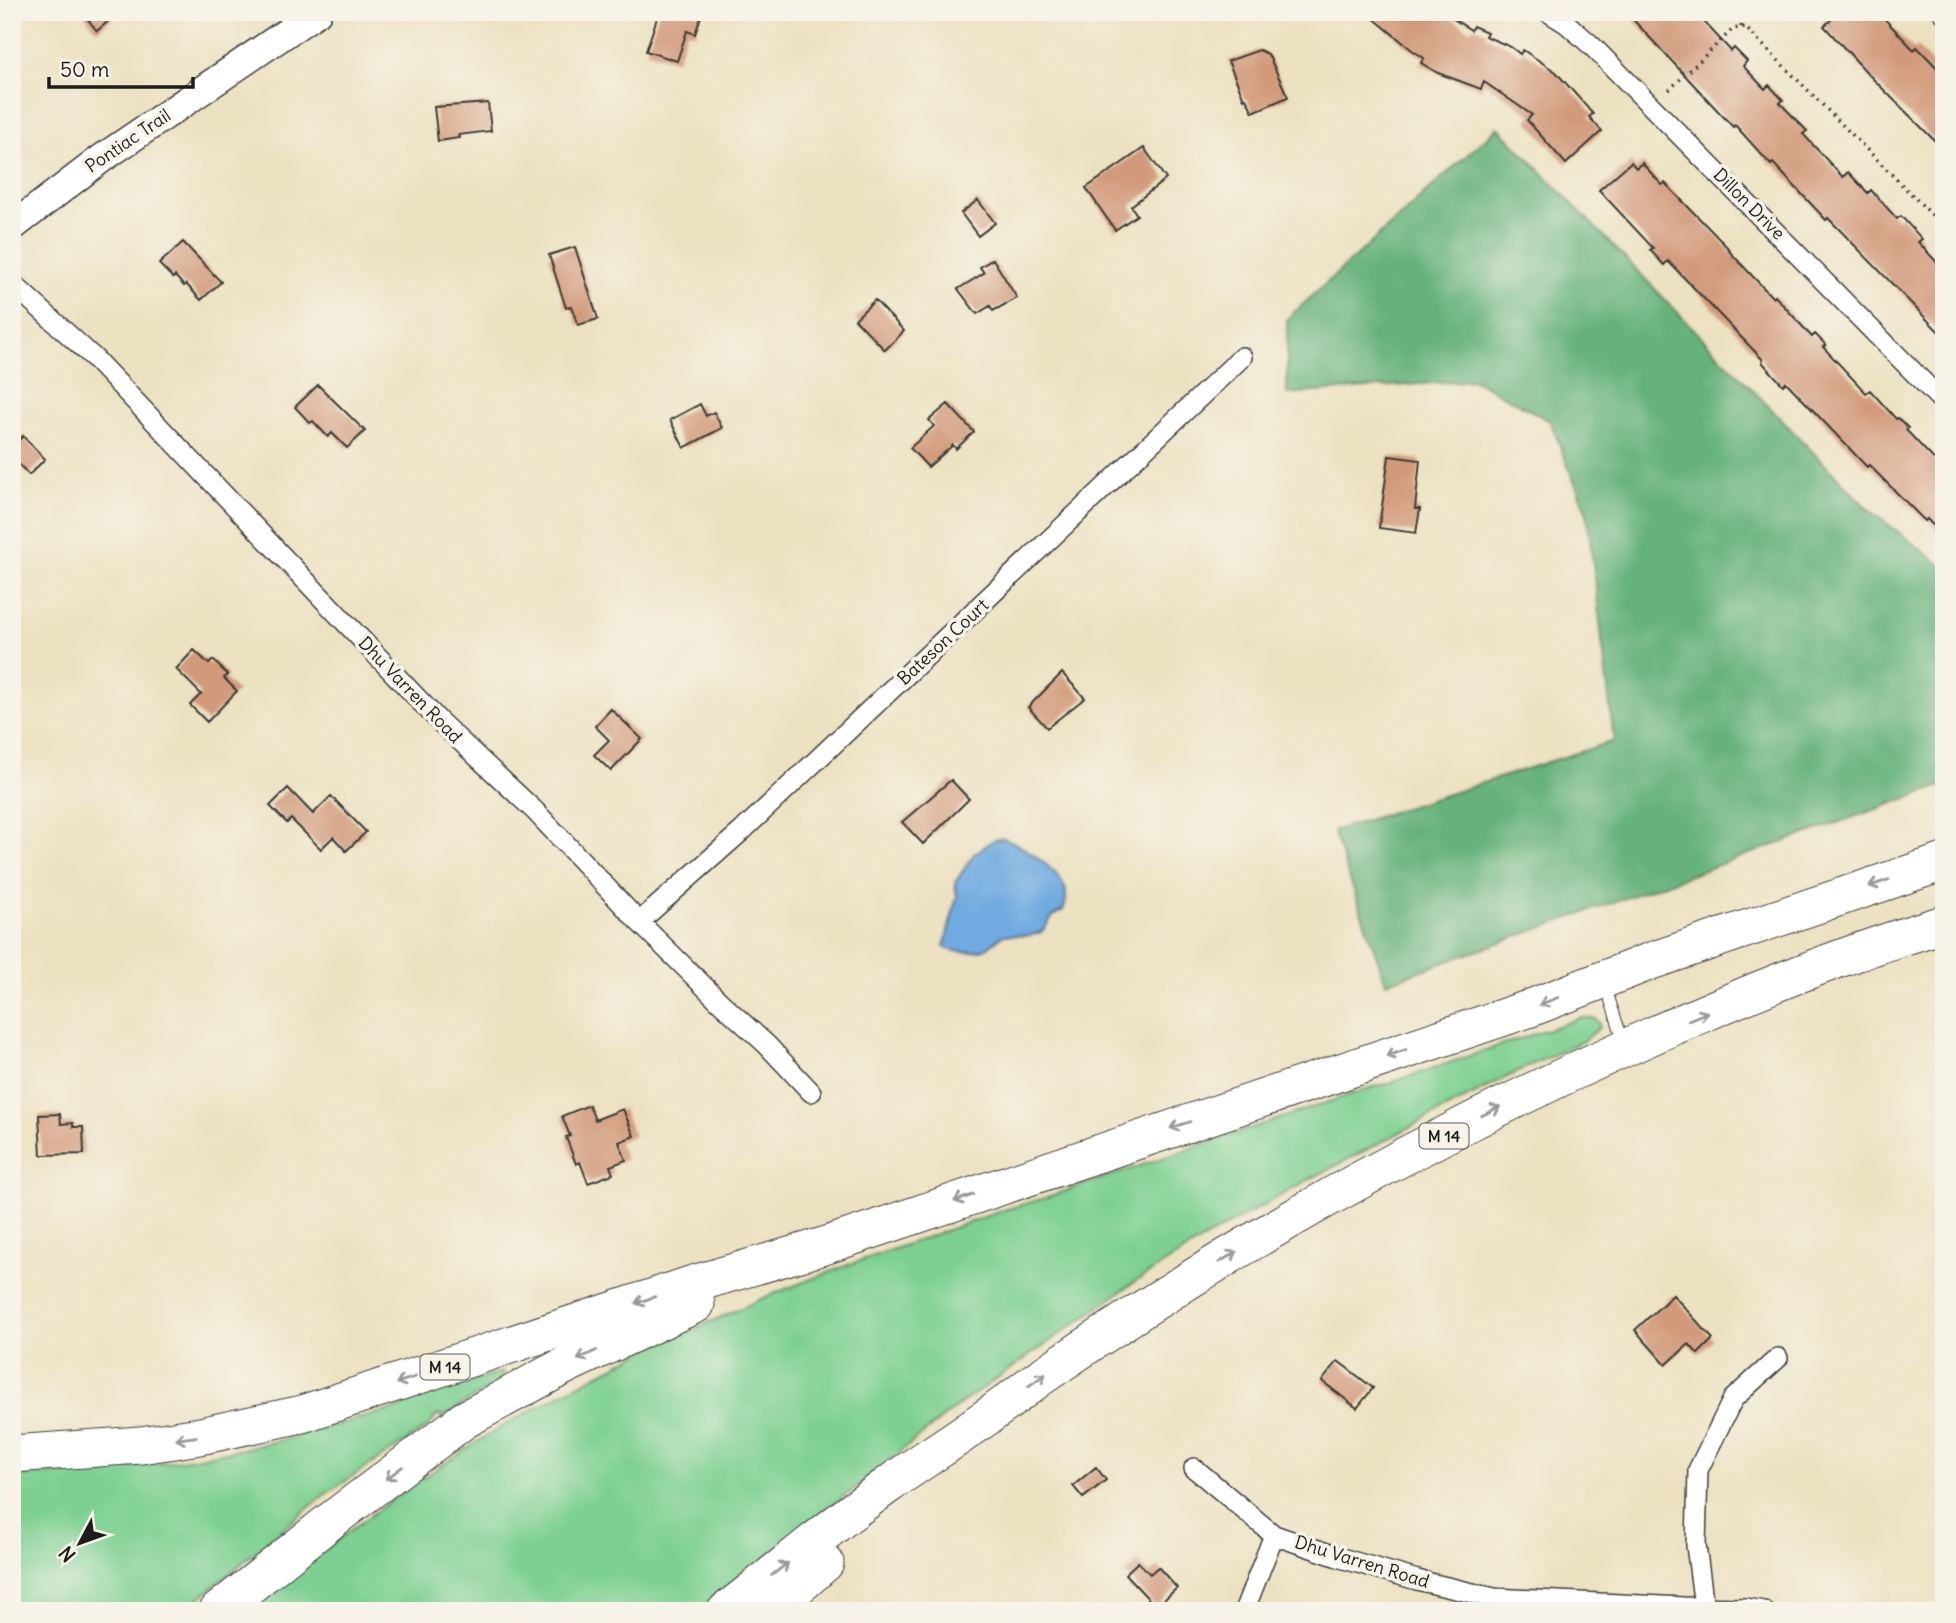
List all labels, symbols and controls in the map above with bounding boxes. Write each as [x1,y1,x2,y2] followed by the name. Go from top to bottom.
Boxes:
[49,46,192,90] scale bar
[60,56,109,83] text: 50 m
[81,104,175,178] street label: Pontiac Trail
[1709,163,1790,244] street label: Dillon Drive
[892,594,993,690] street label: Bateson Court
[354,632,467,748] street label: Dhu Varren Road
[1868,878,1890,891] one-way arrow
[1539,995,1561,1008] one-way arrow
[1686,1008,1708,1021] one-way arrow
[1385,1048,1407,1061] one-way arrow
[1481,1104,1501,1118] one-way arrow
[1169,1120,1191,1132] one-way arrow
[1420,1124,1468,1148] road number: M 14
[954,1193,976,1205] one-way arrow
[1218,1250,1238,1264] one-way arrow
[634,1294,656,1307] one-way arrow
[577,1349,598,1362] one-way arrow
[420,1354,470,1380] road number: M 14
[1027,1373,1046,1387] one-way arrow
[395,1374,417,1387] one-way arrow
[176,1432,198,1445] one-way arrow
[385,1466,403,1481] one-way arrow
[46,1508,116,1578] north arrow
[1292,1530,1433,1593] street label: Dhu Varren Road
[54,1541,81,1567] text: N
[770,1561,789,1576] one-way arrow

